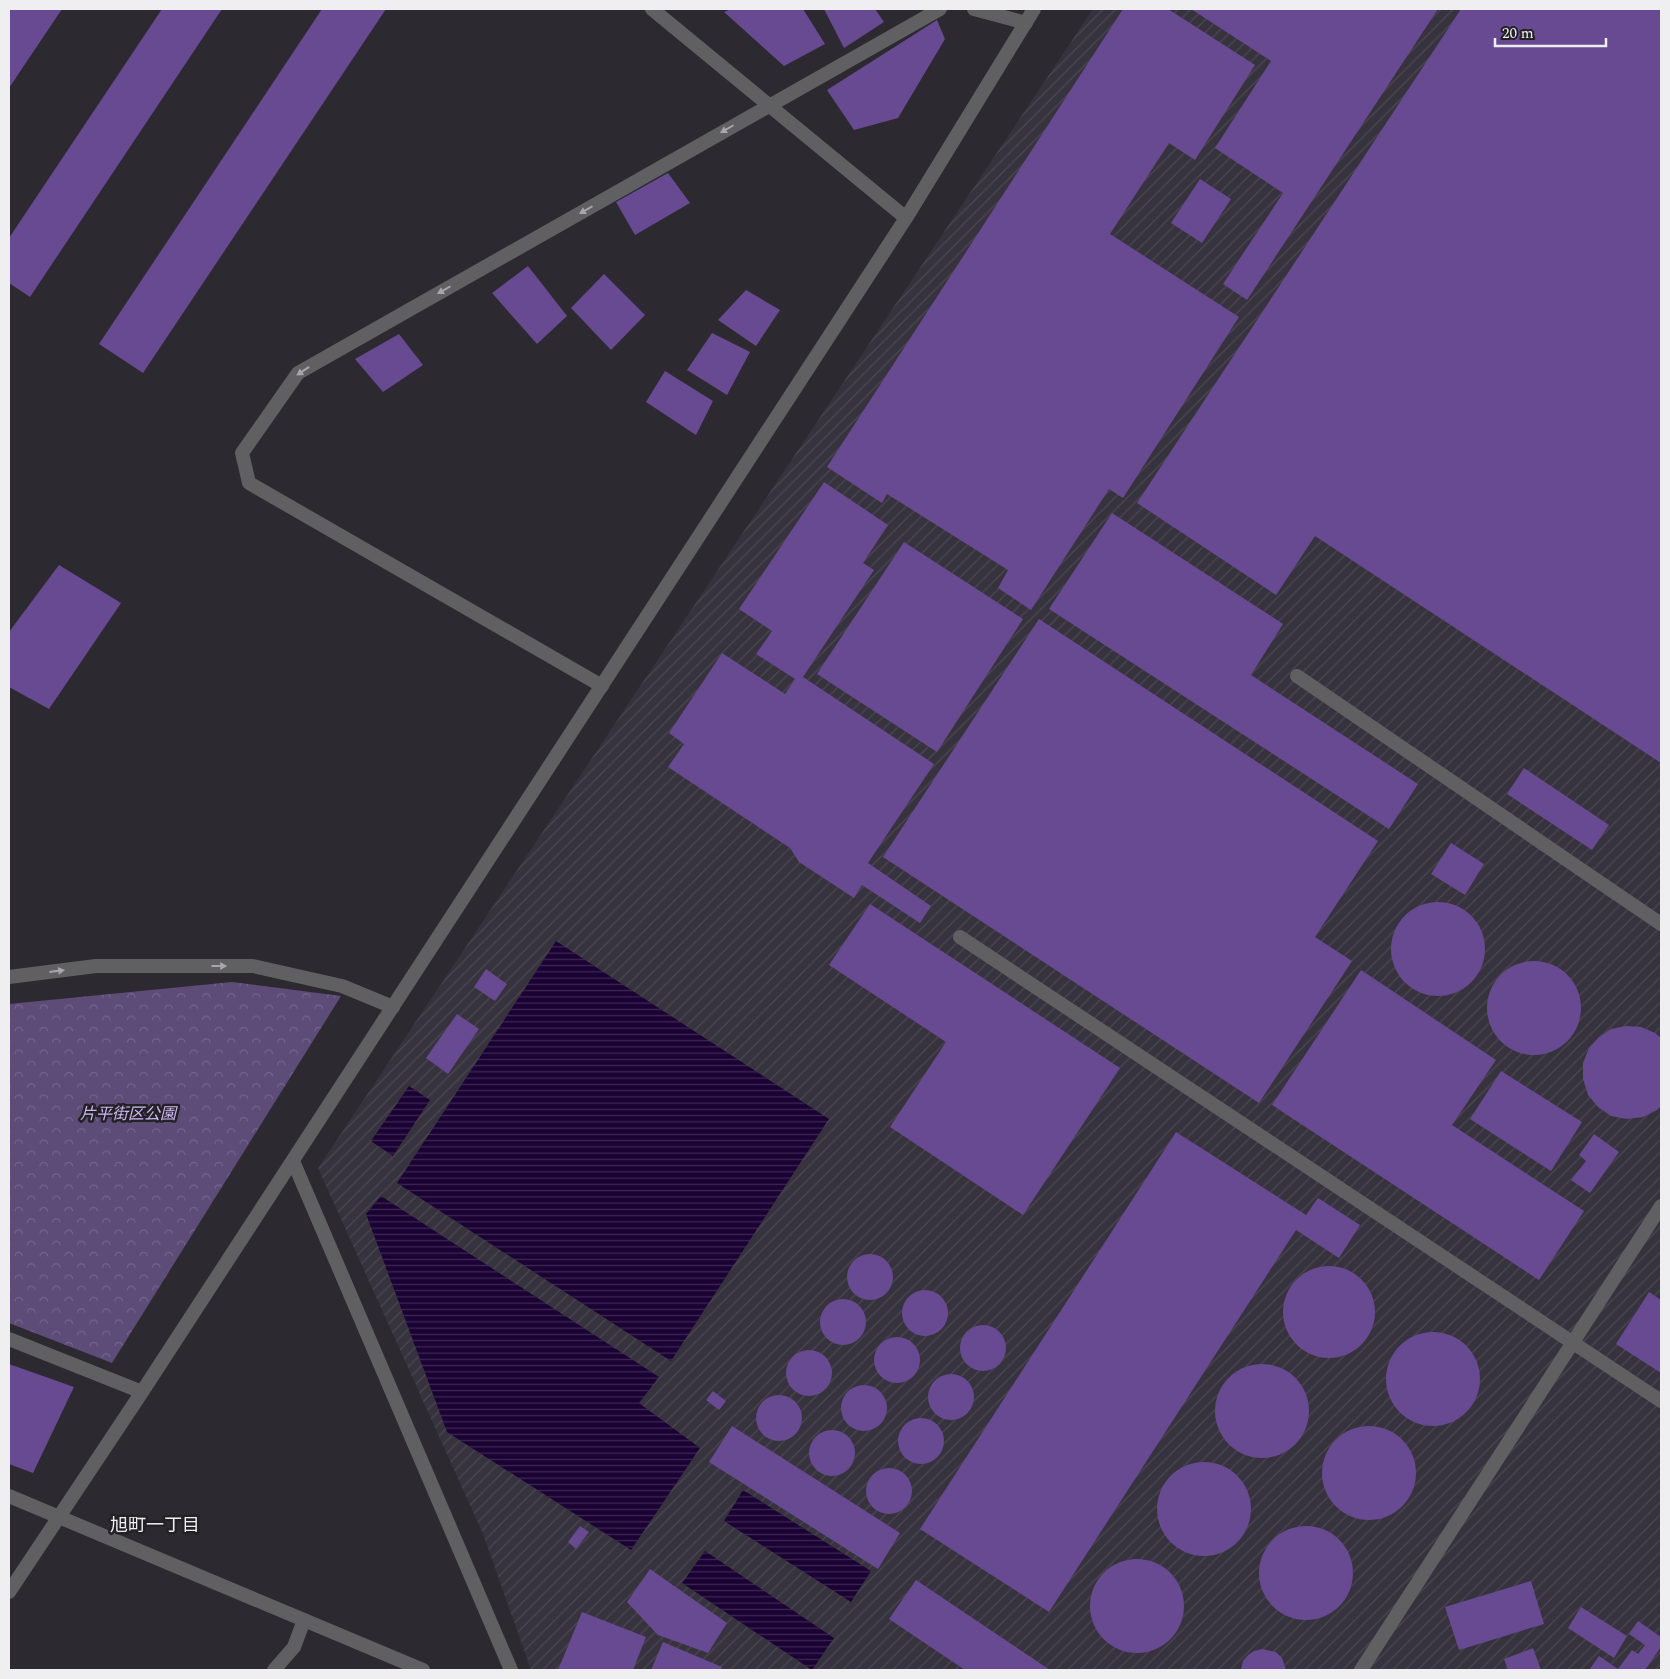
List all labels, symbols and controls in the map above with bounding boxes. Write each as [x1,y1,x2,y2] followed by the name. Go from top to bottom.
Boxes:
[1495,15,1606,47] scale bar
[1502,22,1534,45] text: 20 m
[720,125,734,134] one-way arrow
[579,205,592,214] one-way arrow
[437,286,452,294] one-way arrow
[297,366,310,375] one-way arrow
[212,962,228,970] one-way arrow
[49,967,65,975] one-way arrow
[80,1102,178,1126] park label: 片平街区公園
[110,1512,200,1539] district label: 旭町一丁目

